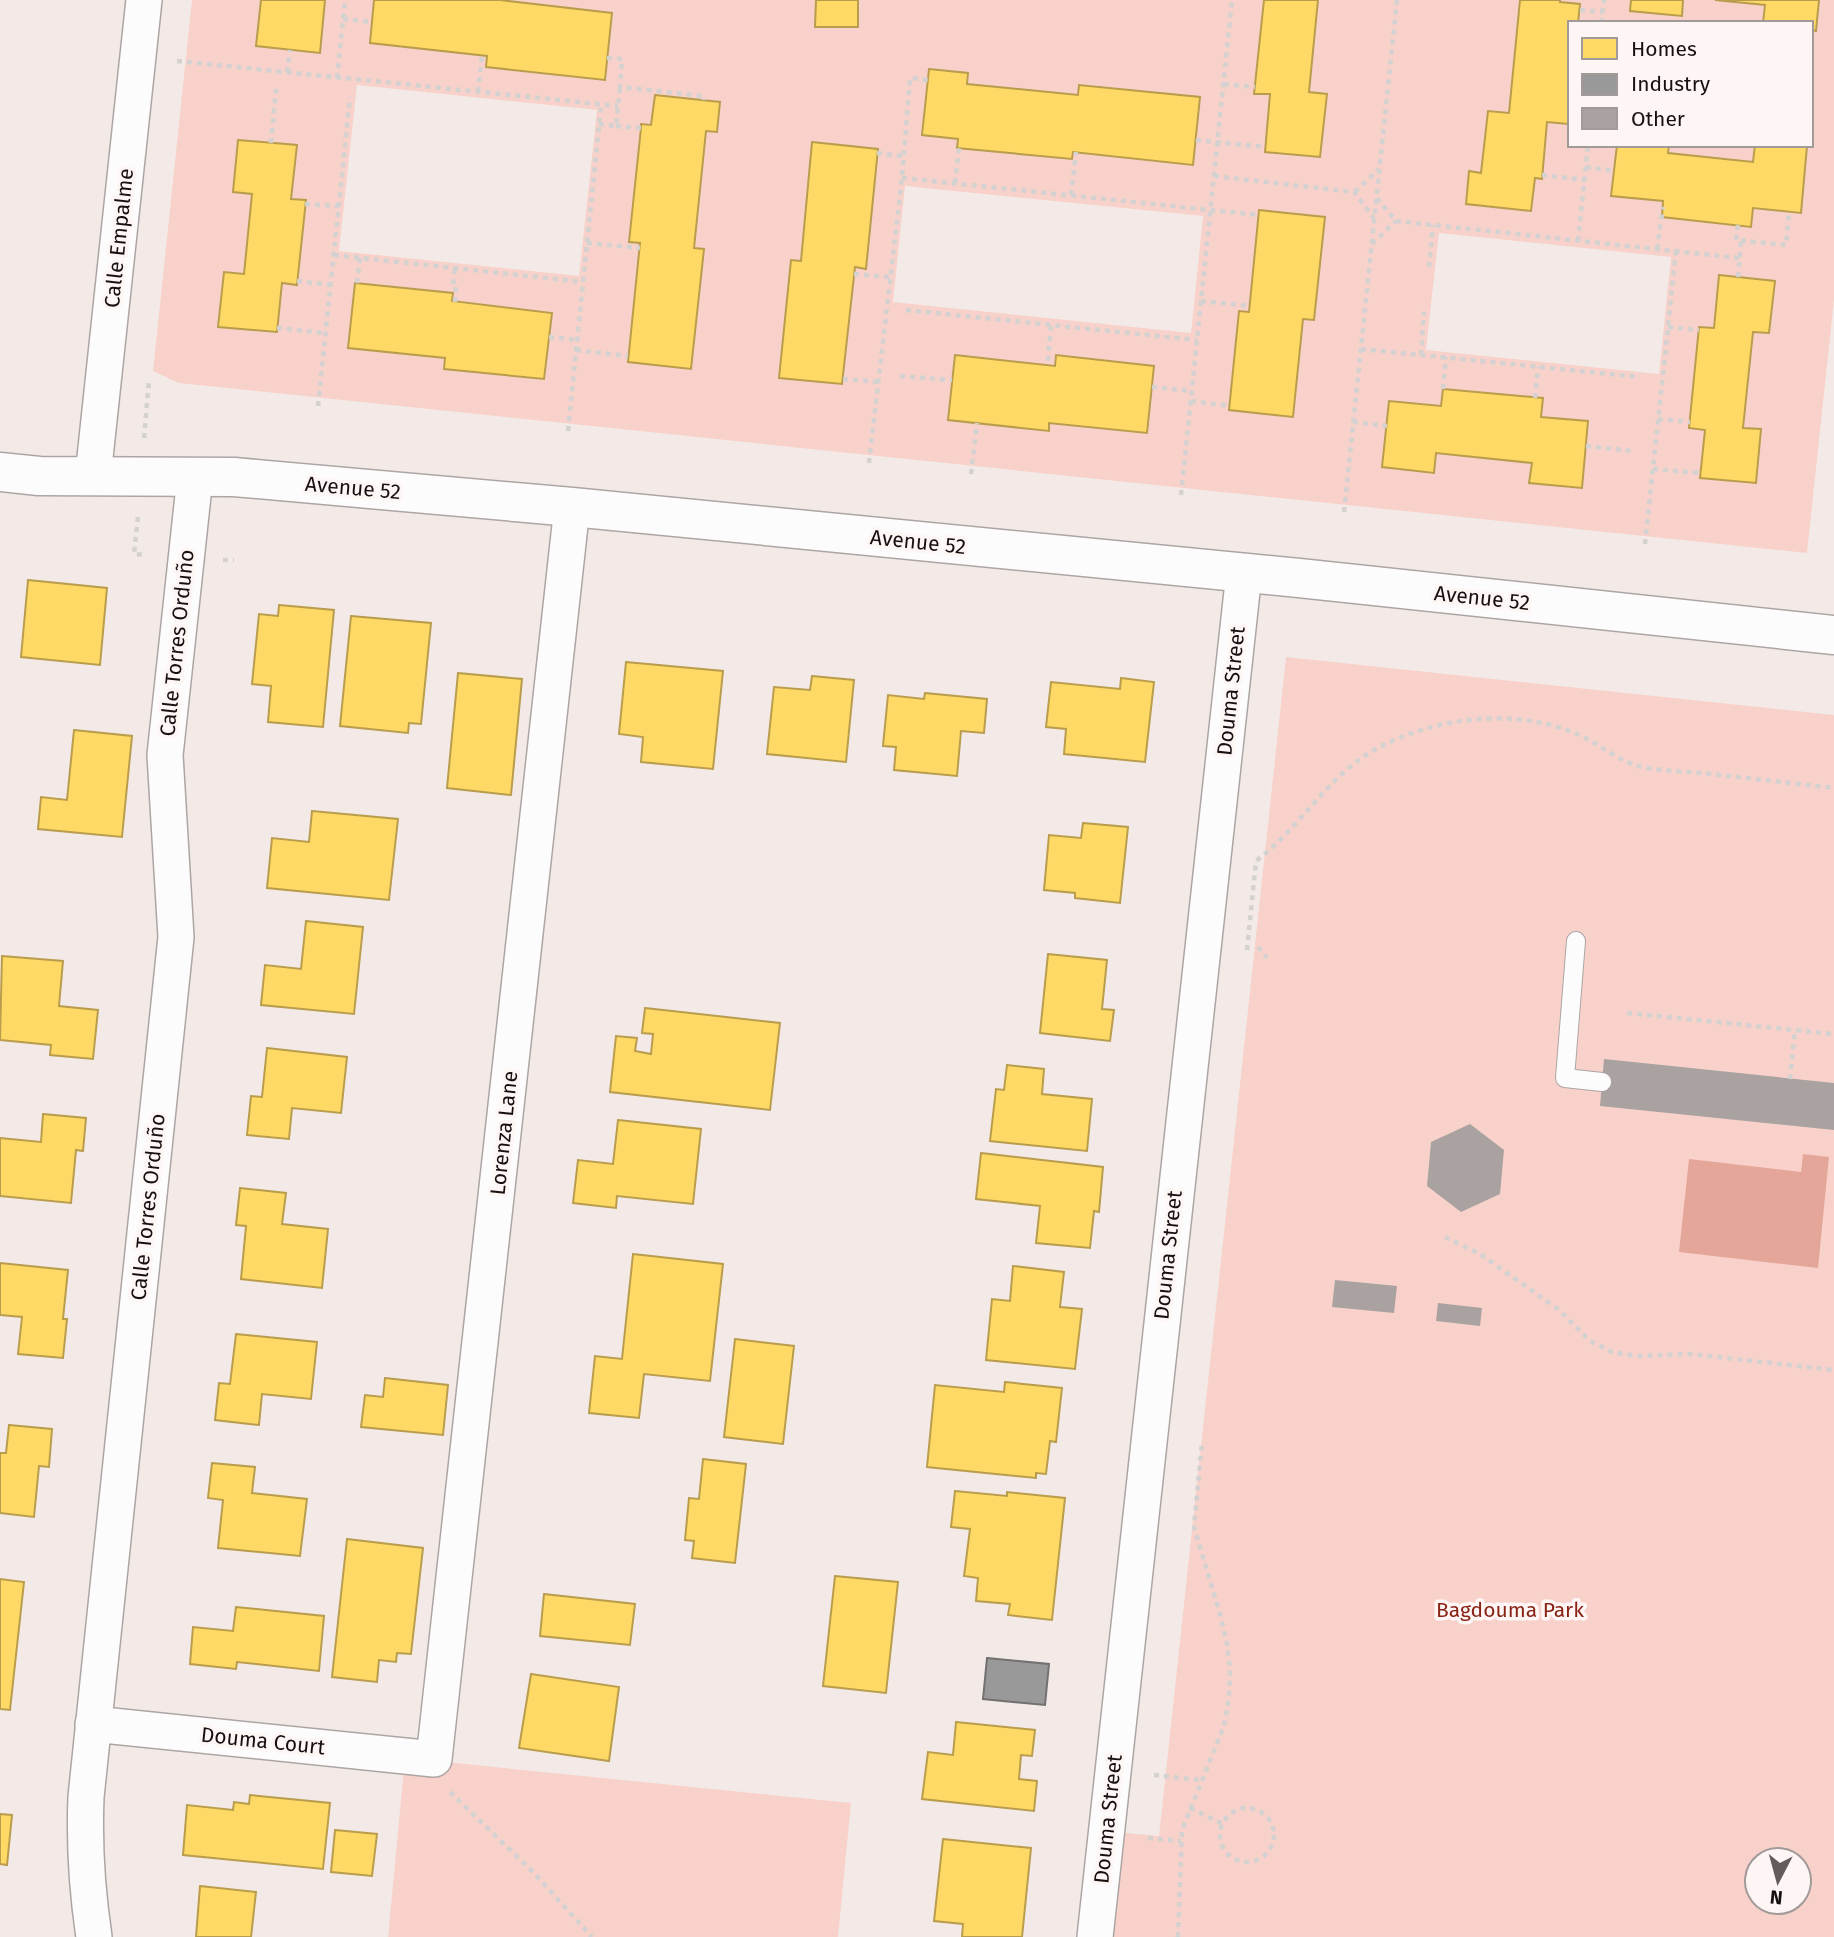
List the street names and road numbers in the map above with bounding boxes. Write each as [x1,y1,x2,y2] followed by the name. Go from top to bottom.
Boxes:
[99,167,139,309] street label: Calle Empalme
[304,471,402,505] street label: Avenue 52
[869,524,967,560] street label: Avenue 52
[154,548,200,738] street label: Calle Torres Orduño
[1433,580,1531,616] street label: Avenue 52
[1211,625,1251,757] street label: Douma Street
[485,1070,523,1196] street label: Lorenza Lane
[125,1112,171,1302] street label: Calle Torres Orduño
[1148,1189,1188,1321] street label: Douma Street
[200,1722,327,1760] street label: Douma Court
[1088,1753,1128,1885] street label: Douma Street

